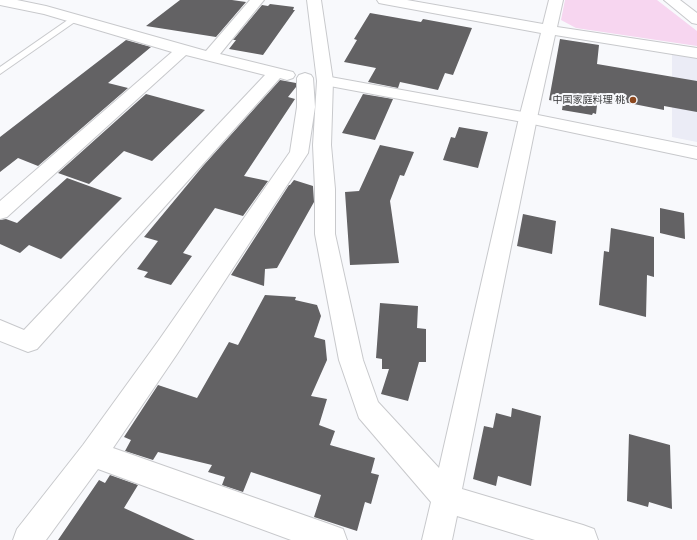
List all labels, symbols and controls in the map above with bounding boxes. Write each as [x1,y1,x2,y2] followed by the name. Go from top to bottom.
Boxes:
[552,94,625,106] place label: 中国家庭料理 桃
[628,95,638,105] marker: 中国家庭料理 桃

